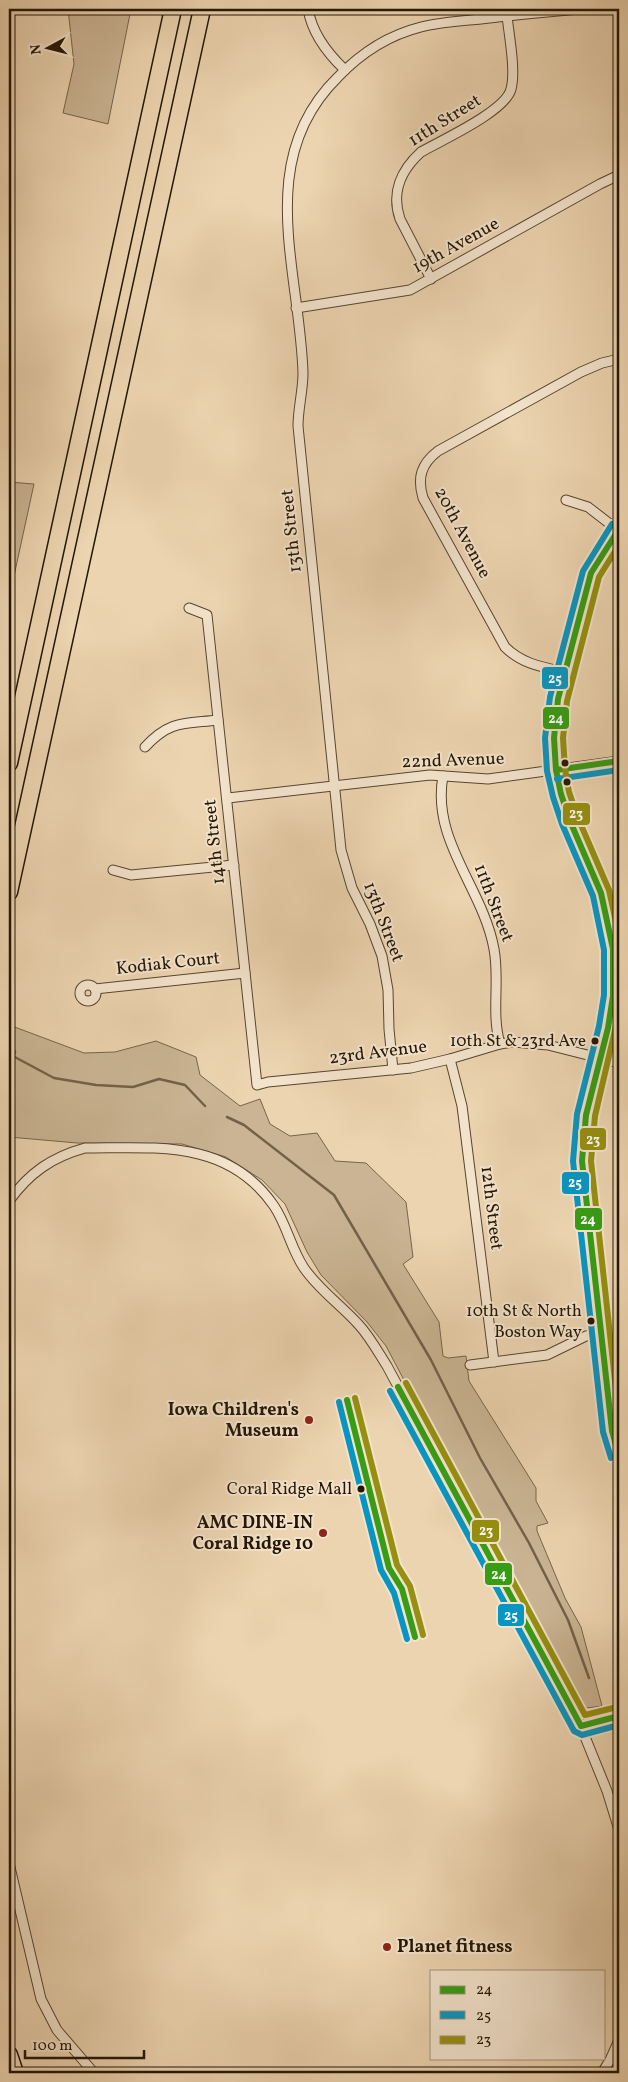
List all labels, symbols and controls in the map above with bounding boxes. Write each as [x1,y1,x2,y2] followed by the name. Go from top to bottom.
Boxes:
[22,22,72,72] north arrow
[27,43,47,56] text: N
[404,89,486,153] street label: 11th Street
[408,212,504,280] street label: 19th Avenue
[428,483,496,583] street label: 20th Avenue
[275,488,309,574] street label: 13th Street
[541,666,569,690] line badge: 25
[548,670,562,689] text: 25
[542,706,570,730] line badge: 24
[548,710,564,729] text: 24
[401,747,505,775] street label: 22nd Avenue
[560,758,570,768] unlabelled marker
[562,777,572,787] unlabelled marker
[198,798,232,886] street label: 14th Street
[562,802,591,826] line badge: 23
[569,805,583,824] text: 23
[467,860,519,946] street label: 11th Street
[356,878,410,966] street label: 13th Street
[115,946,221,982] street label: Kodiak Court
[450,1030,586,1053] place label: 10th St & 23rd Ave
[328,1035,428,1071] street label: 23rd Avenue
[590,1036,600,1046] marker: 10th St & 23rd Ave
[579,1127,607,1151] line badge: 23
[586,1131,600,1150] text: 23
[473,1165,509,1251] street label: 12th Street
[561,1171,590,1195] line badge: 25
[568,1174,582,1193] text: 25
[574,1207,603,1231] line badge: 24
[580,1211,596,1230] text: 24
[466,1300,582,1344] place label: 10th St & North Boston Way
[586,1316,596,1326] marker: 10th St & North Boston Way
[168,1398,299,1444] place label: Iowa Children's Museum
[303,1414,315,1426] marker: Iowa Children's Museum
[227,1478,352,1501] place label: Coral Ridge Mall
[356,1484,366,1494] marker: Coral Ridge Mall
[192,1511,313,1557] place label: AMC DINE-IN Coral Ridge 10
[471,1519,500,1543] line badge: 23
[479,1522,493,1541] text: 23
[317,1527,329,1539] marker: AMC DINE-IN Coral Ridge 10
[484,1562,513,1586] line badge: 24
[491,1566,507,1585] text: 24
[497,1603,525,1627] line badge: 25
[504,1607,518,1626] text: 25
[397,1935,513,1960] place label: Planet fitness
[381,1941,393,1953] marker: Planet fitness
[430,1970,606,2060] legend
[476,1980,493,2001] text: 24
[476,2006,491,2027] text: 25
[25,2027,144,2059] scale bar
[476,2030,491,2051] text: 23
[32,2036,72,2057] text: 100 m

